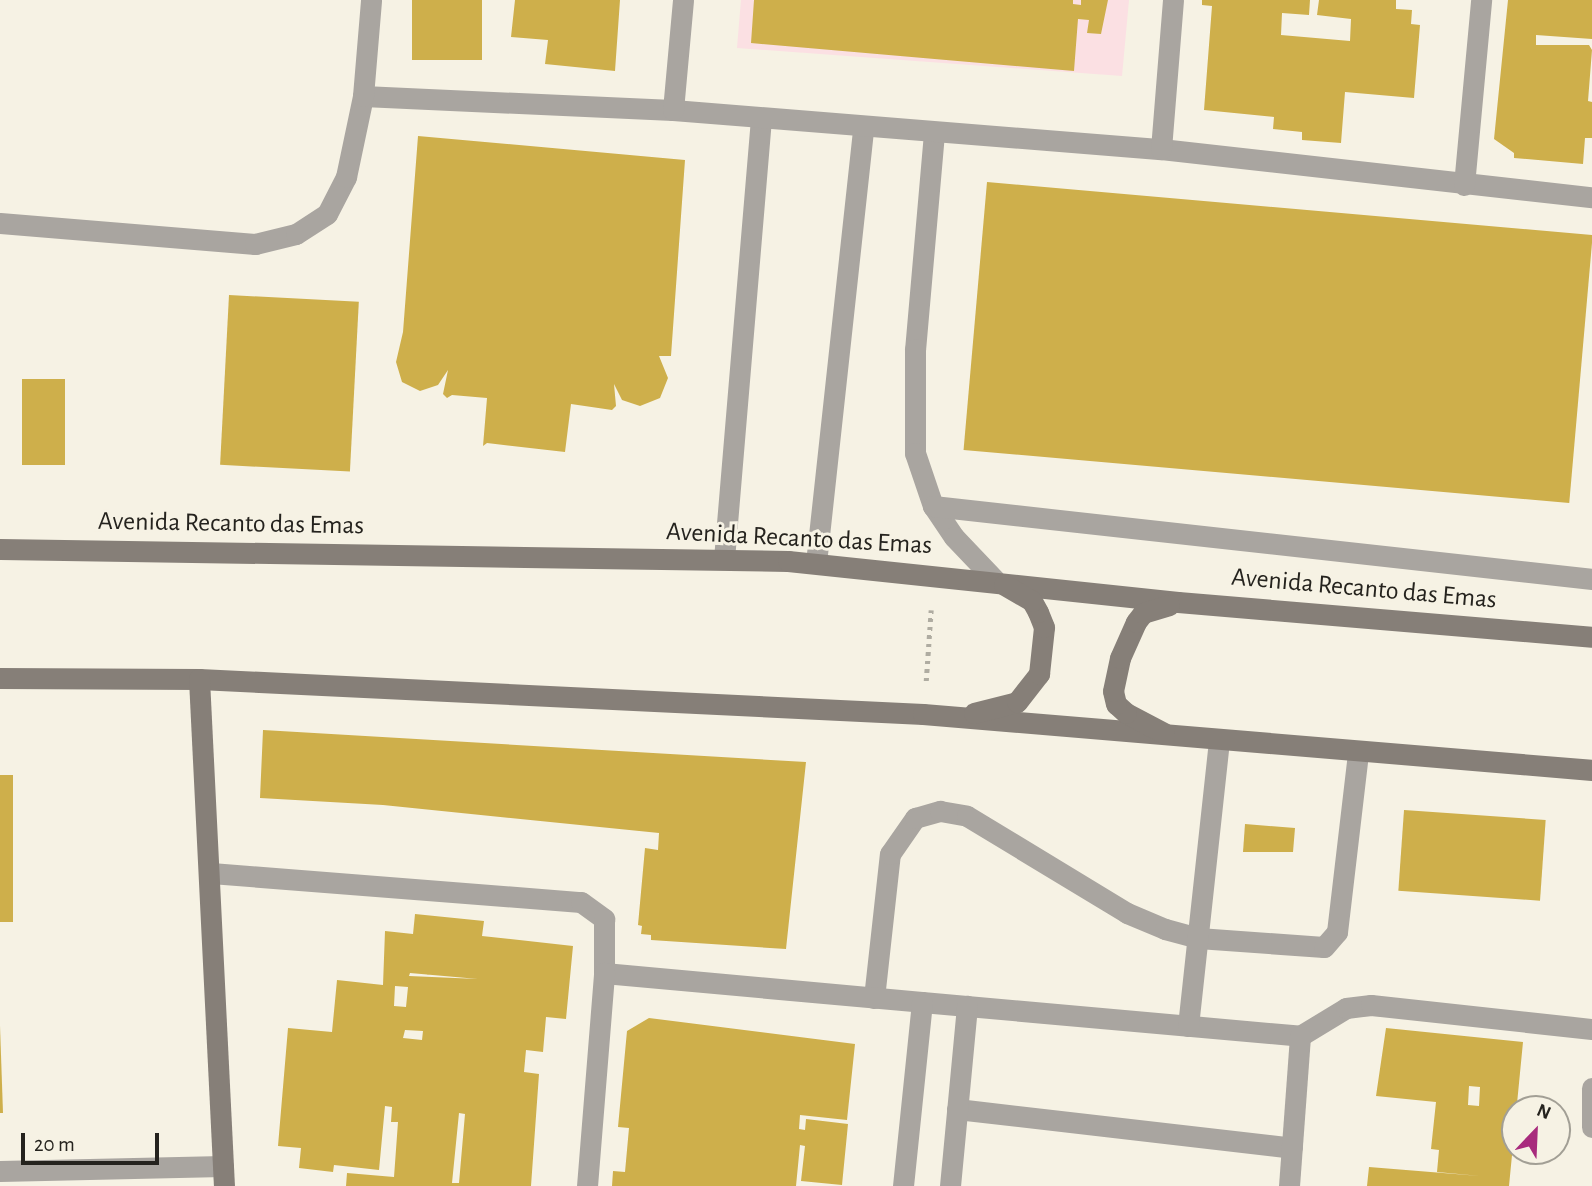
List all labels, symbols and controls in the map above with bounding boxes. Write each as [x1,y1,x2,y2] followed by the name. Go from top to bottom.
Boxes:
[98,506,364,542] street label: Avenida Recanto das Emas
[665,516,933,562] street label: Avenida Recanto das Emas
[1230,562,1498,616] street label: Avenida Recanto das Emas
[1501,1095,1571,1165] north arrow
[1534,1101,1553,1123] text: N
[24,1120,163,1164] scale bar
[34,1134,75,1155] text: 20 m

